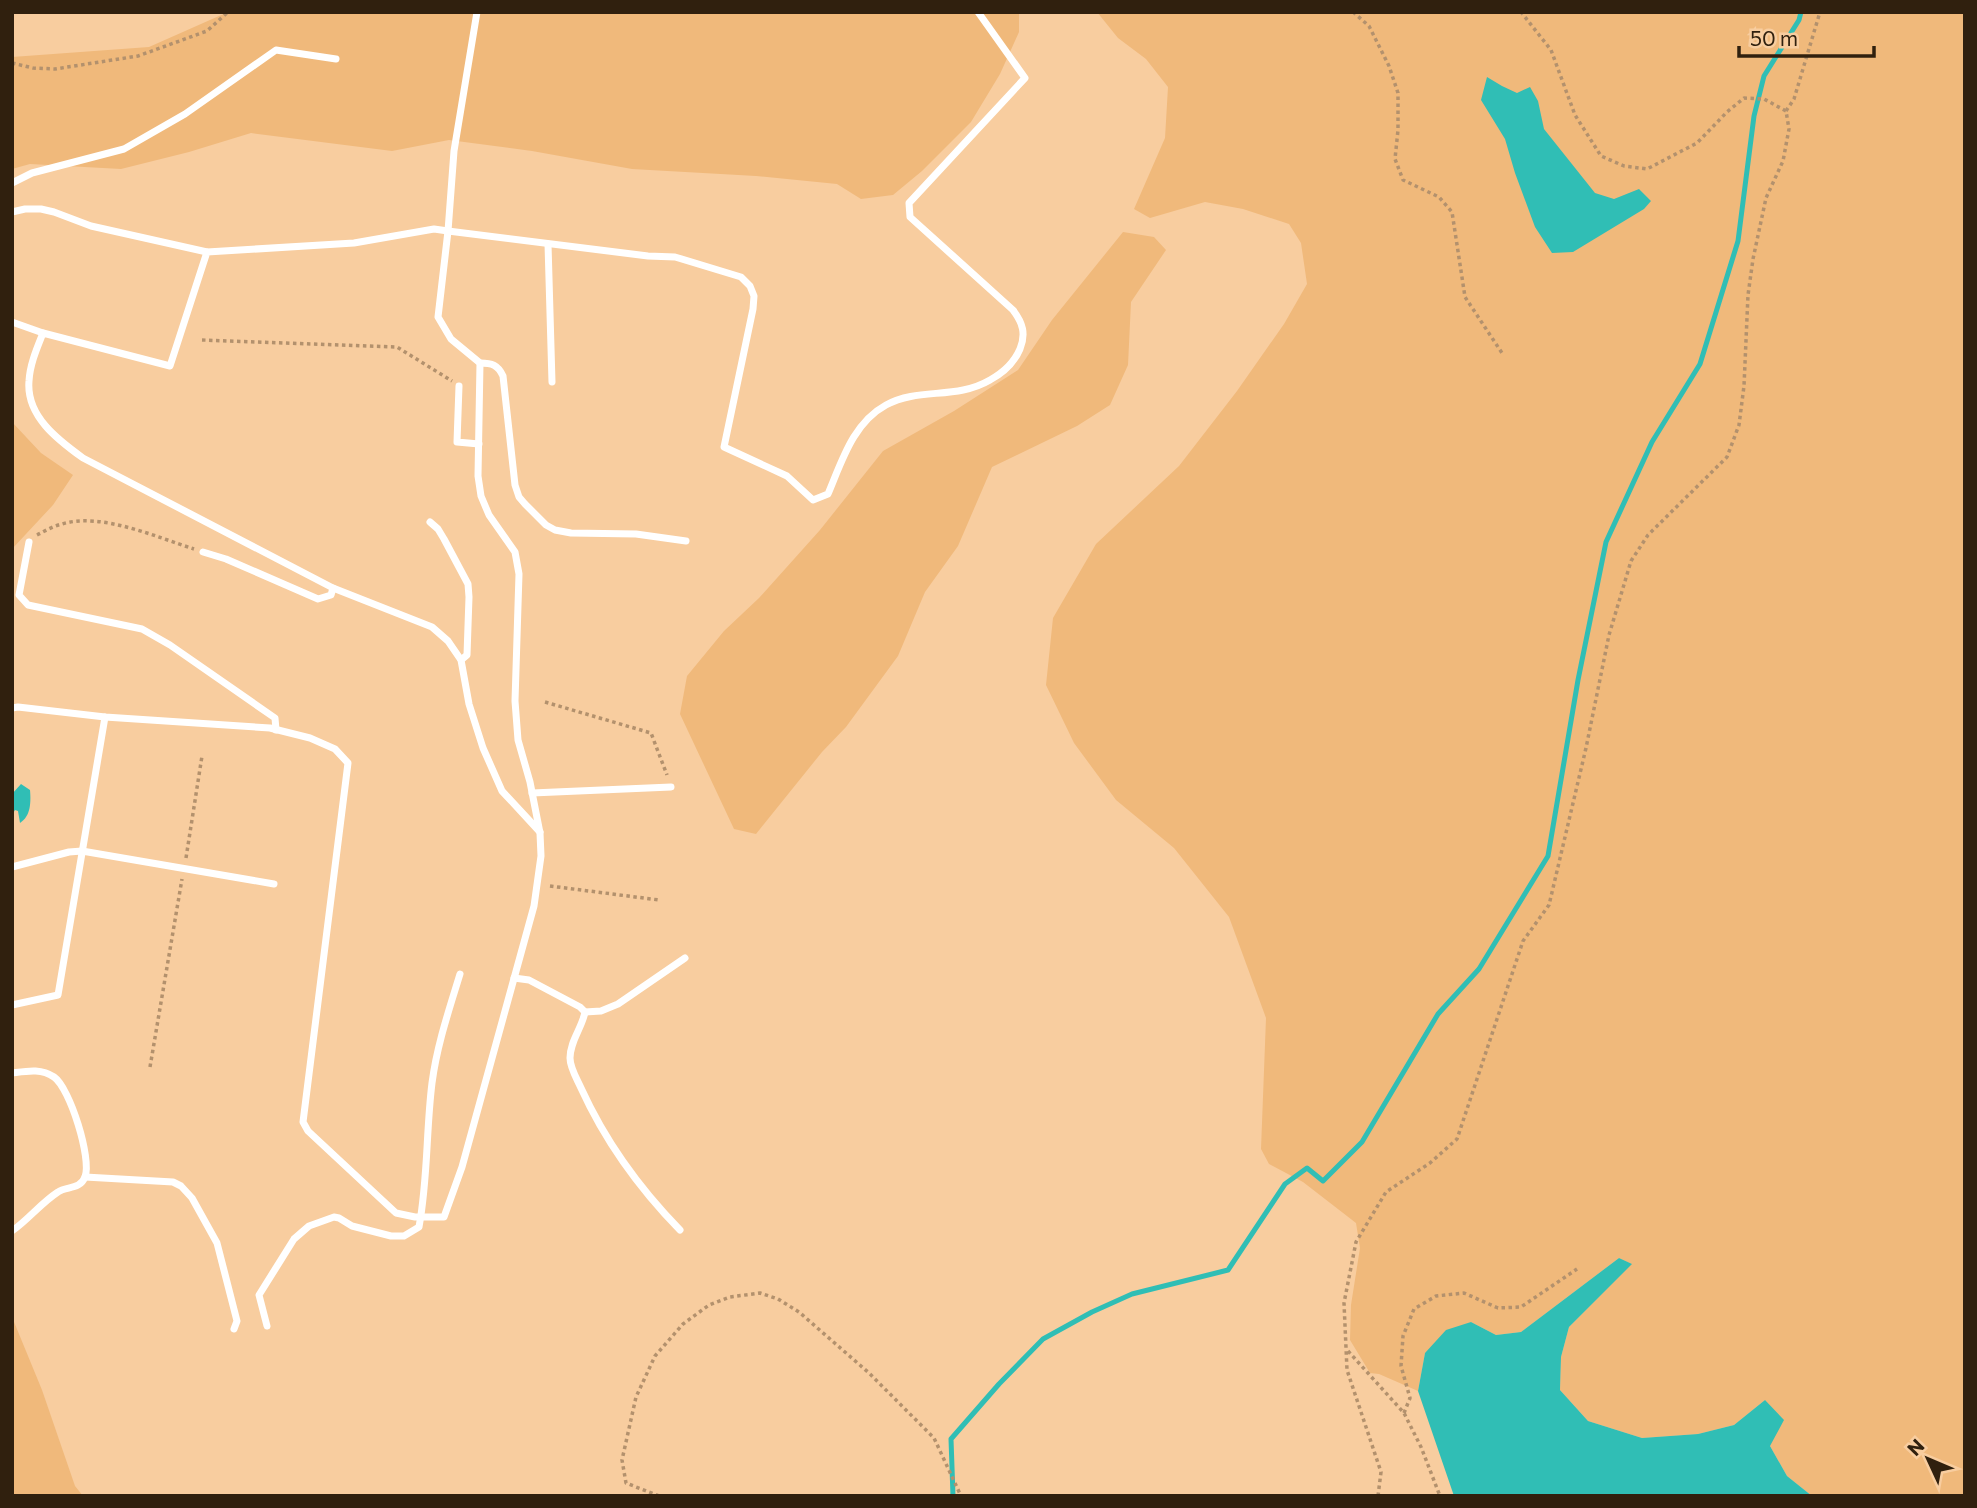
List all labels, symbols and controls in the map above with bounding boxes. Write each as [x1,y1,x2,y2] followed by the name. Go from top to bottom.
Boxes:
[1739,14,1874,58] scale bar
[1750,25,1798,50] text: 50 m
[1893,1424,1963,1494] north arrow
[1902,1434,1929,1460] text: N

